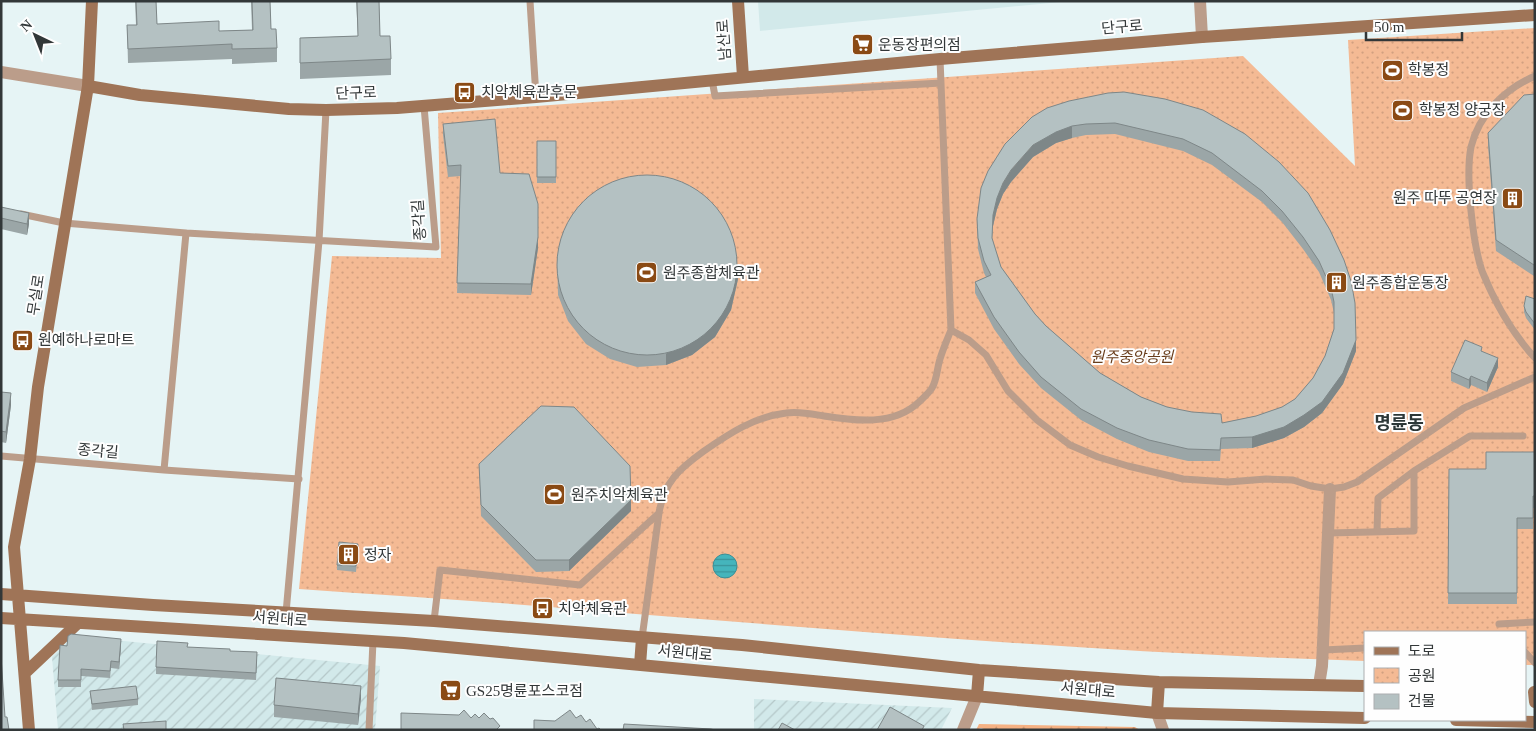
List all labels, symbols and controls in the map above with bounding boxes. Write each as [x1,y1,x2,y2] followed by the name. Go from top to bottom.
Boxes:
[10,10,60,60] north arrow
[1366,10,1462,42] scale bar
[18,17,35,35] text: N
[1101,17,1143,37] street label: 단구로
[715,19,733,61] street label: 남산로
[1374,19,1405,35] text: 50 m
[850,33,874,57] supermarket icon: 운동장편의점
[878,37,961,53] place label: 운동장편의점
[1380,58,1404,82] sports icon: 학봉정
[1408,61,1449,78] place label: 학봉정
[453,80,477,104] bus stop icon: 치악체육관후문
[335,84,377,102] street label: 단구로
[481,84,578,100] place label: 치악체육관후문
[1391,98,1415,122] sports icon: 학봉정 양궁장
[1419,101,1506,118] place label: 학봉정 양궁장
[1501,186,1525,210] building icon: 원주 따뚜 공연장
[1393,190,1497,206] place label: 원주 따뚜 공연장
[410,199,428,241] street label: 종각길
[635,261,659,285] sports icon: 원주종합체육관
[663,265,760,281] place label: 원주종합체육관
[1324,271,1348,295] building icon: 원주종합운동장
[25,273,47,317] street label: 무실로
[1352,275,1449,291] place label: 원주종합운동장
[10,328,34,352] bus stop icon: 원예하나로마트
[38,332,135,348] place label: 원예하나로마트
[1091,349,1175,365] park label: 원주중앙공원
[1374,413,1424,433] district label: 명륜동
[77,441,119,461] street label: 종각길
[543,483,567,507] sports icon: 원주치악체육관
[571,487,668,503] place label: 원주치악체육관
[336,543,360,567] building icon: 정자
[364,547,392,563] place label: 정자
[530,597,554,621] bus stop icon: 치악체육관
[558,601,627,617] place label: 치악체육관
[252,609,308,629] street label: 서원대로
[1364,631,1526,721] legend
[657,643,713,663] street label: 서원대로
[1408,643,1436,659] text: 도로
[1408,668,1436,684] text: 공원
[438,679,462,703] supermarket icon: GS25명륜포스코점
[1060,680,1116,700] street label: 서원대로
[466,683,583,699] place label: GS25명륜포스코점
[1408,693,1436,709] text: 건물

